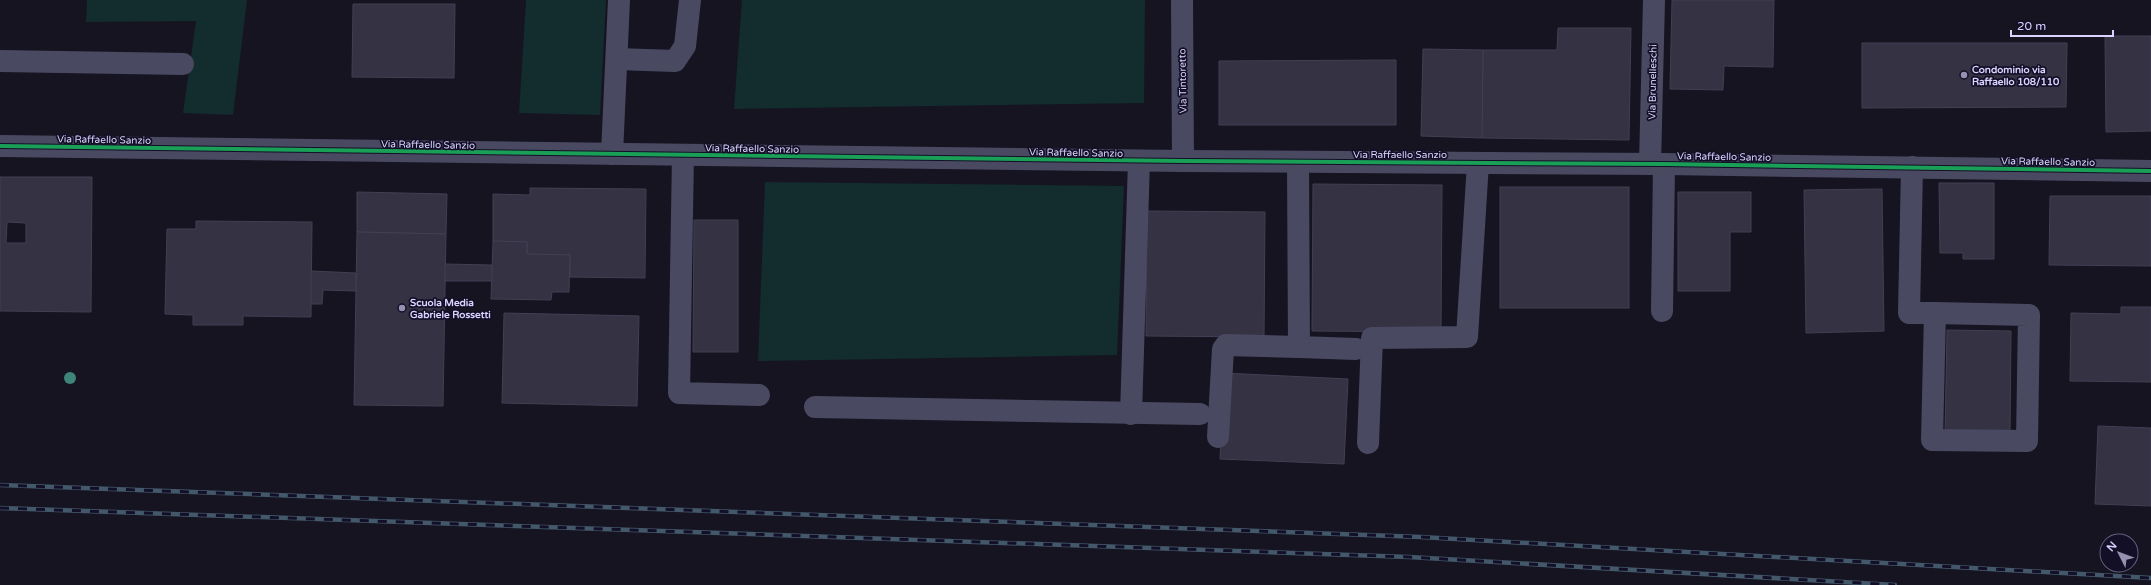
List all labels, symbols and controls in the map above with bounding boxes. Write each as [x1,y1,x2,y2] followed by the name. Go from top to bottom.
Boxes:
[2011,12,2113,38] scale bar
[2017,19,2046,33] text: 20 m
[1646,44,1660,120] street label: Via Brunelleschi
[1176,48,1190,113] street label: Via Tintoretto
[1972,64,2060,88] place label: Condominio via Raffaello 108/110
[1959,70,1969,80] marker: Condominio via Raffaello 108/110
[57,133,151,147] street label: Via Raffaello Sanzio
[381,138,475,152] street label: Via Raffaello Sanzio
[705,142,799,156] street label: Via Raffaello Sanzio
[1029,146,1123,160] street label: Via Raffaello Sanzio
[1353,149,1447,161] street label: Via Raffaello Sanzio
[1677,150,1771,164] street label: Via Raffaello Sanzio
[2001,155,2095,169] street label: Via Raffaello Sanzio
[410,297,491,321] place label: Scuola Media Gabriele Rossetti
[397,303,407,313] marker: Scuola Media Gabriele Rossetti
[2099,533,2139,573] north arrow
[2104,539,2120,554] text: N

